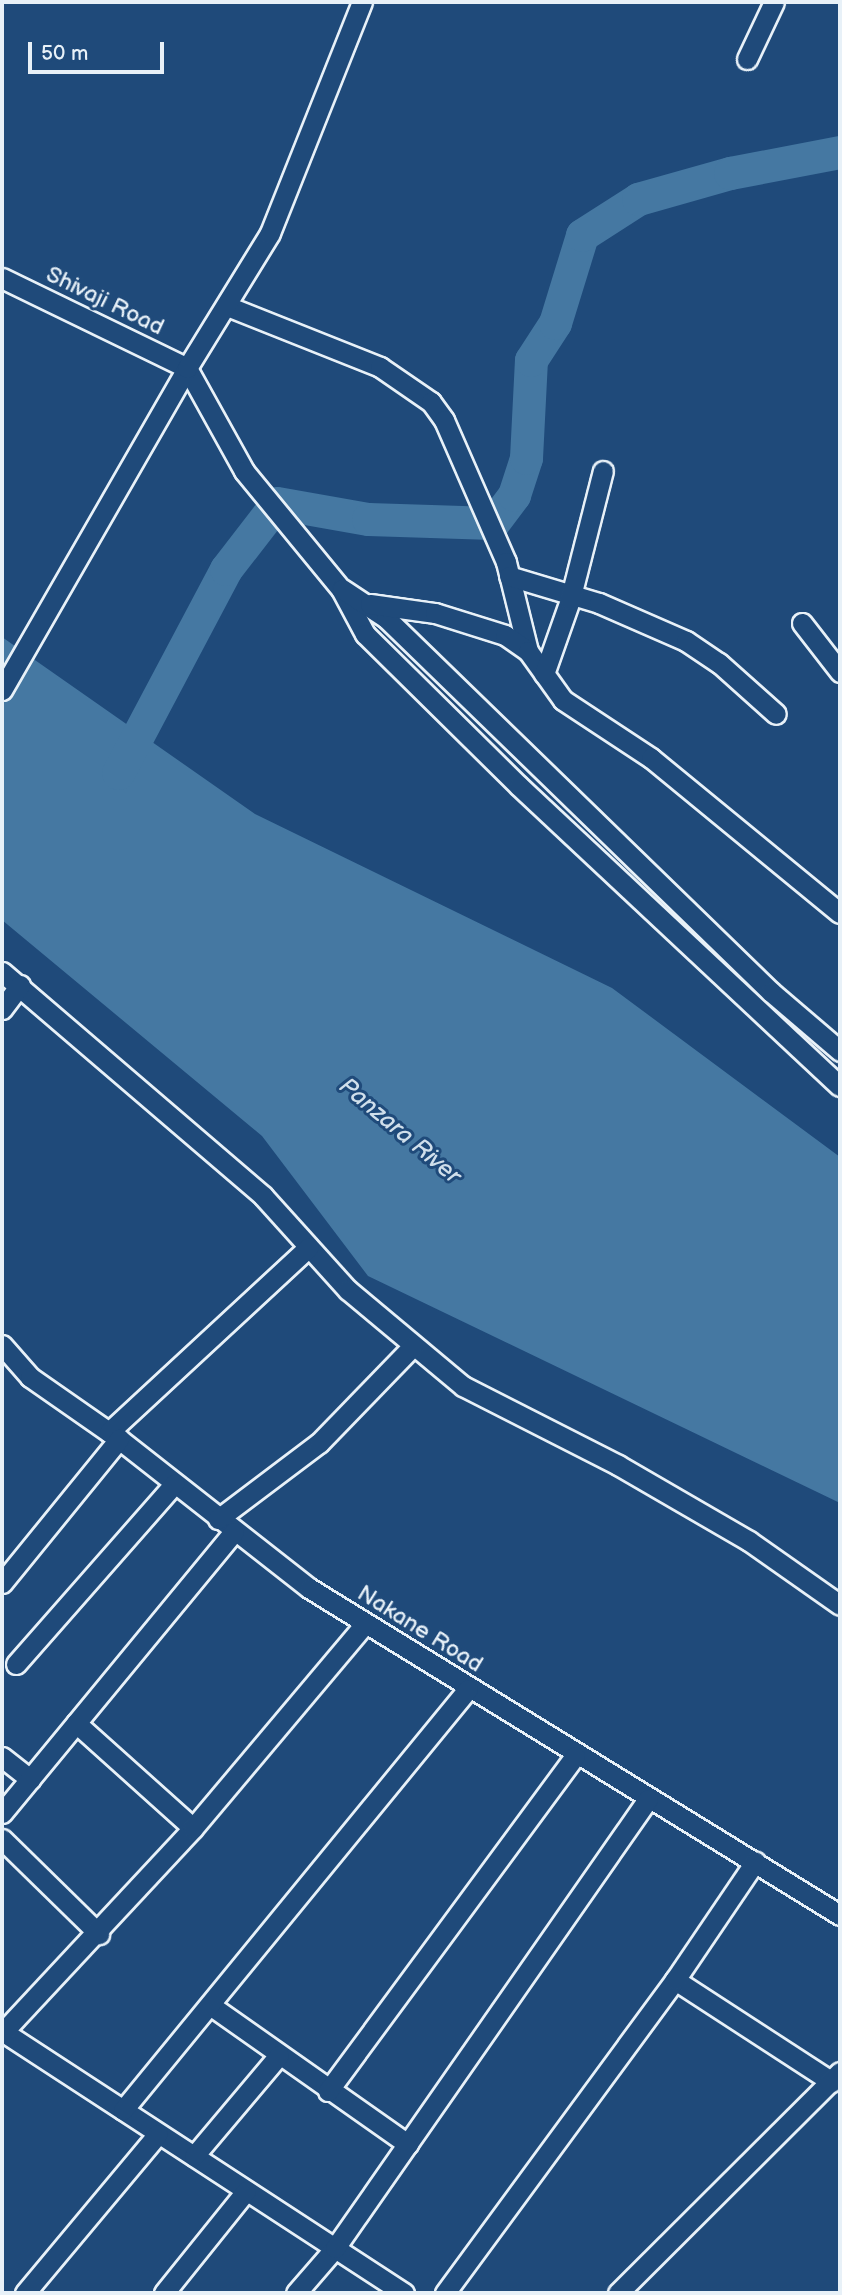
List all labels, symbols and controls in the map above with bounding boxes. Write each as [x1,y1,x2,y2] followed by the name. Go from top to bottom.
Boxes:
[32,28,168,72] scale bar
[41,41,88,66] text: 50 m
[42,261,168,341] street label: Shivaji Road
[333,1072,467,1190] water label: Panzara River
[352,1580,488,1678] street label: Nakane Road

